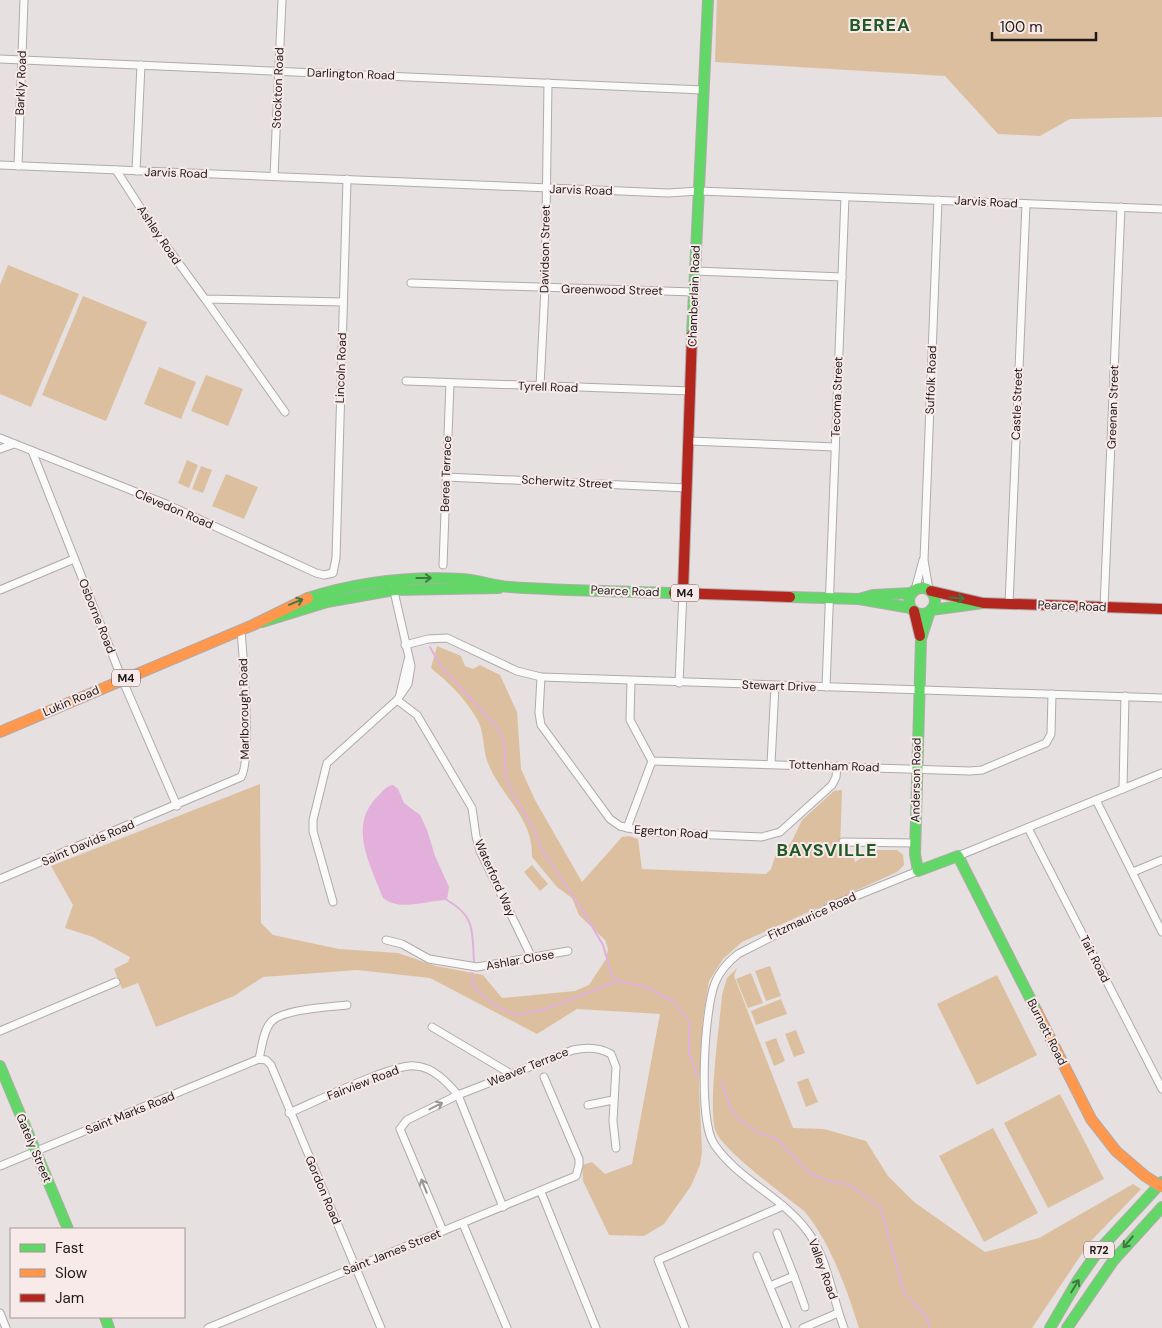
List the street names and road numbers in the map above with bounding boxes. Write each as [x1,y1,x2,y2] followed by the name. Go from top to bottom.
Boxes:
[269,47,287,129] street label: Stockton Road
[12,50,30,116] street label: Barkly Road
[307,64,395,84] street label: Darlington Road
[144,164,208,182] street label: Jarvis Road
[549,181,613,199] street label: Jarvis Road
[954,192,1018,212] street label: Jarvis Road
[133,202,185,268] street label: Ashley Road
[536,204,554,293] street label: Davidson Street
[684,245,704,347] street label: Chamberlain Road
[561,281,663,299] street label: Greenwood Street
[332,332,350,404] street label: Lincoln Road
[922,345,940,415] street label: Suffolk Road
[828,356,846,438] street label: Tecoma Street
[1104,364,1122,449] street label: Greenan Street
[1008,367,1026,440] street label: Castle Street
[518,378,578,396] street label: Tyrell Road
[437,435,455,512] street label: Berea Terrace
[521,472,613,492] street label: Scherwitz Street
[133,485,215,533] street label: Clevedon Road
[75,576,119,656] street label: Osborne Road
[590,582,660,600] street label: Pearce Road
[671,584,699,602] road number: M4
[1037,597,1107,615] street label: Pearce Road
[235,658,253,760] street label: Marlborough Road
[112,670,140,686] road number: M4
[742,677,817,695] street label: Stewart Drive
[40,682,102,720] street label: Lukin Road
[907,737,925,823] street label: Anderson Road
[788,756,880,776] street label: Tottenham Road
[39,816,137,870] street label: Saint Davids Road
[633,821,709,843] street label: Egerton Road
[471,837,519,920] street label: Waterford Way
[765,889,859,943] street label: Fitzmaurice Road
[1076,933,1114,985] street label: Tait Road
[485,946,556,974] street label: Ashlar Close
[1023,996,1071,1068] street label: Burnett Road
[485,1043,571,1091] street label: Weaver Terrace
[325,1062,401,1104] street label: Fairview Road
[83,1088,177,1138] street label: Saint Marks Road
[12,1111,56,1185] street label: Gately Street
[301,1153,345,1227] street label: Gordon Road
[341,1225,444,1279] street label: Saint James Street
[805,1236,841,1302] street label: Valley Road
[1084,1242,1114,1258] road number: R72

